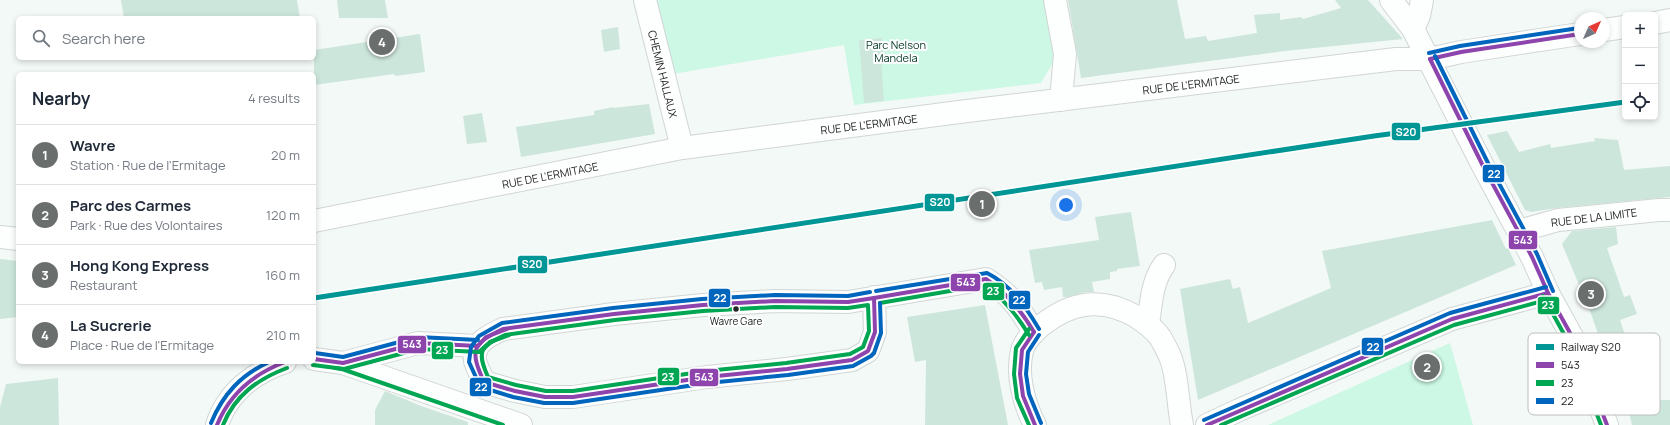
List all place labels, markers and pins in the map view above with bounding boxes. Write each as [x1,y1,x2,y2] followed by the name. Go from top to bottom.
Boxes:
[369,27,395,57] pin: 4
[969,189,995,219] pin: 1
[1578,279,1604,309] pin: 3
[731,304,741,314] marker: Wavre Gare
[710,314,762,328] place label: Wavre Gare
[1414,352,1440,382] pin: 2

